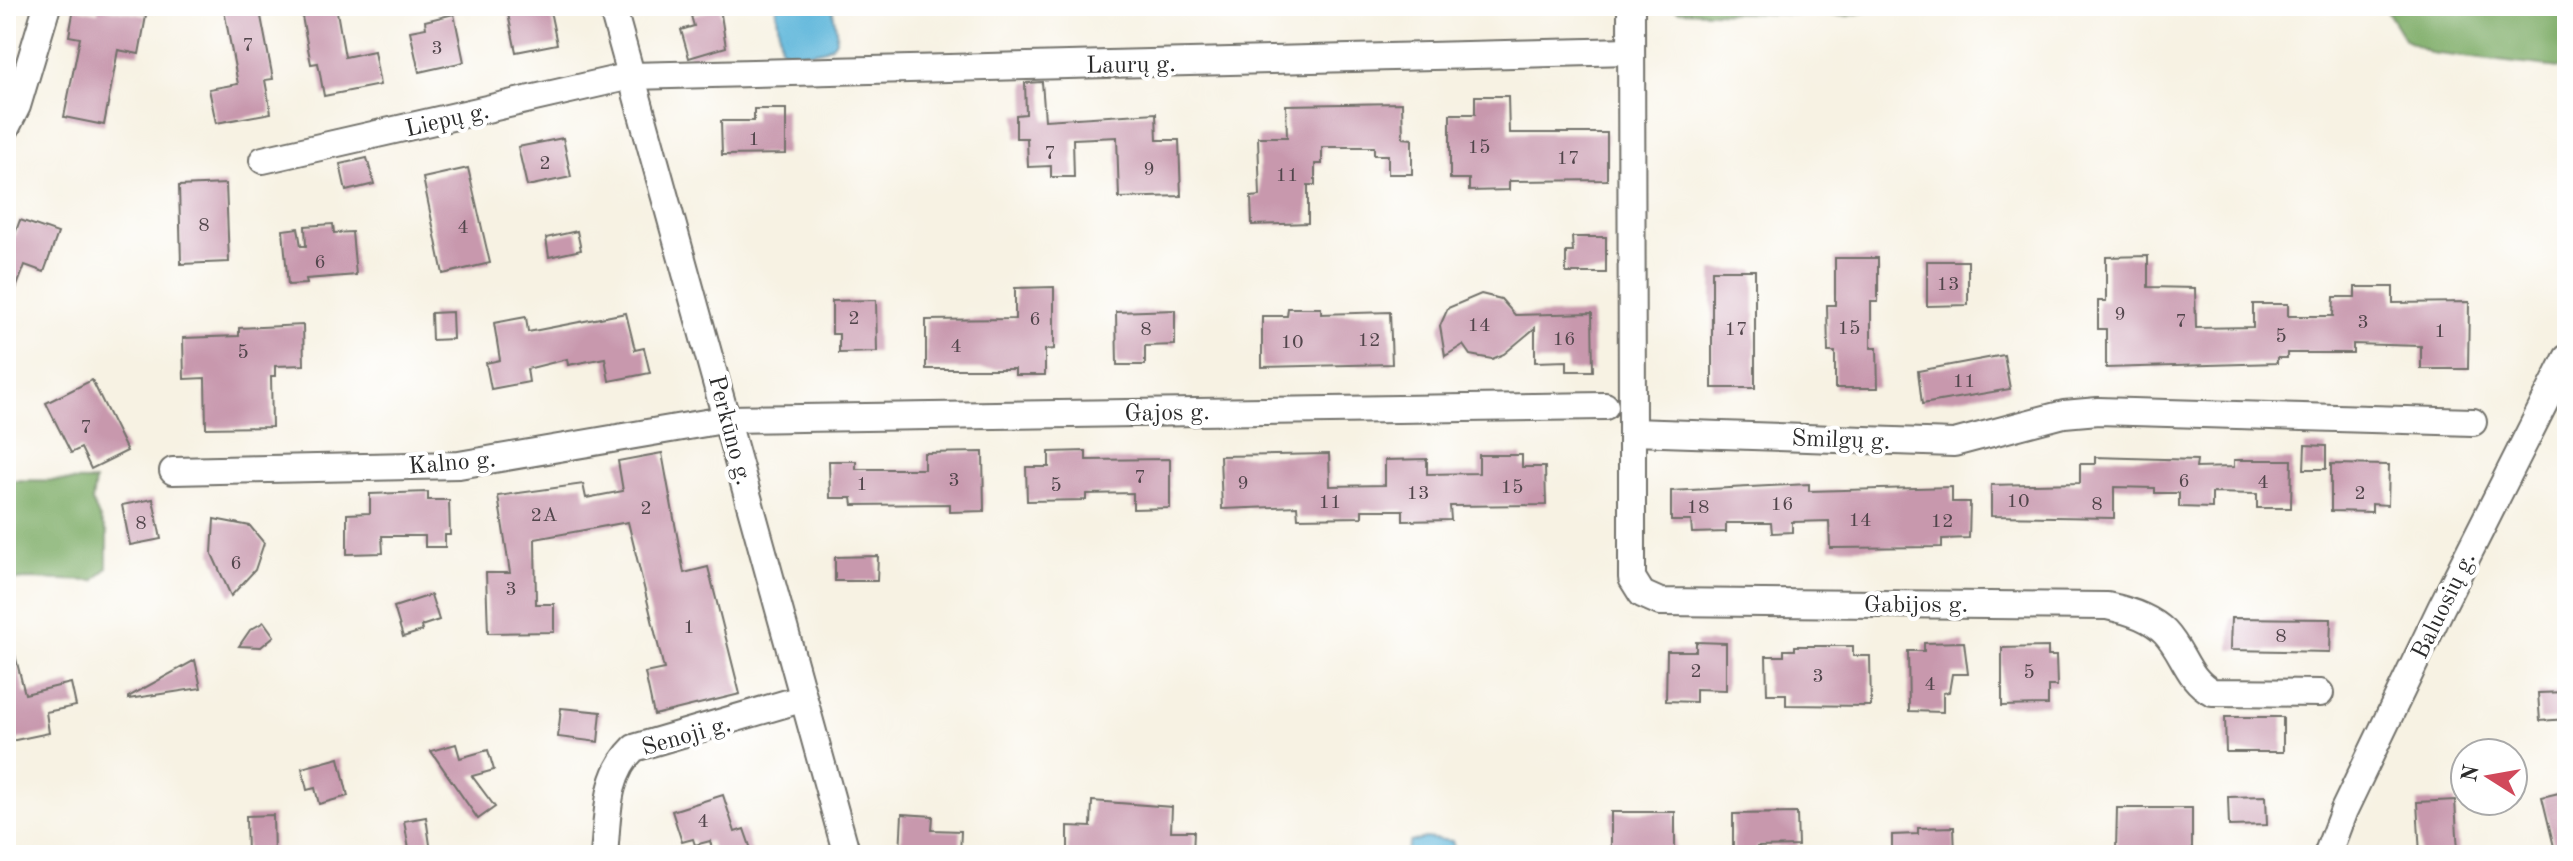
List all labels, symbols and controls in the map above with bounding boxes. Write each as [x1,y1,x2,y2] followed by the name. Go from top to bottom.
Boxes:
[242,36,254,56] house number: 7
[431,39,443,59] house number: 3
[1086,53,1176,79] street label: Laurų g.
[403,100,492,142] street label: Liepų g.
[748,130,760,150] house number: 1
[1467,138,1491,158] house number: 15
[1044,144,1056,164] house number: 7
[1556,149,1580,169] house number: 17
[539,154,551,174] house number: 2
[1143,160,1155,180] house number: 9
[1275,166,1299,186] house number: 11
[198,216,210,236] house number: 8
[457,218,469,238] house number: 4
[314,253,326,273] house number: 6
[1936,275,1960,295] house number: 13
[2114,305,2126,325] house number: 9
[848,309,860,329] house number: 2
[1029,310,1041,330] house number: 6
[2175,312,2187,332] house number: 7
[2357,313,2369,333] house number: 3
[1467,316,1491,336] house number: 14
[1837,319,1861,339] house number: 15
[1140,320,1152,340] house number: 8
[1724,320,1748,340] house number: 17
[2434,322,2446,342] house number: 1
[2275,327,2287,347] house number: 5
[1552,330,1576,350] house number: 16
[1357,331,1381,351] house number: 12
[1280,333,1304,353] house number: 10
[950,337,962,357] house number: 4
[237,343,249,363] house number: 5
[1952,372,1976,392] house number: 11
[703,373,755,488] street label: Perkūno g.
[1124,401,1210,427] street label: Gajos g.
[80,418,92,438] house number: 7
[1791,427,1891,455] street label: Smilgų g.
[407,448,497,480] street label: Kalno g.
[1134,468,1146,488] house number: 7
[948,471,960,491] house number: 3
[2178,472,2190,492] house number: 6
[2257,473,2269,493] house number: 4
[1237,474,1249,494] house number: 9
[856,475,868,495] house number: 1
[1050,476,1062,496] house number: 5
[1500,478,1524,498] house number: 15
[1406,484,1430,504] house number: 13
[2354,484,2366,504] house number: 2
[2006,492,2030,512] house number: 10
[1318,493,1342,513] house number: 11
[1770,495,1794,515] house number: 16
[2091,495,2103,515] house number: 8
[1686,498,1710,518] house number: 18
[640,499,652,519] house number: 2
[531,506,557,526] house number: 2A
[1848,511,1872,531] house number: 14
[1930,512,1954,532] house number: 12
[135,514,147,534] house number: 8
[2409,549,2481,663] street label: Baluosių g.
[230,554,242,574] house number: 6
[505,580,517,600] house number: 3
[1864,594,1968,618] street label: Gabijos g.
[683,618,695,638] house number: 1
[2275,627,2287,647] house number: 8
[1690,662,1702,682] house number: 2
[2023,663,2035,683] house number: 5
[1812,667,1824,687] house number: 3
[1924,675,1936,695] house number: 4
[639,713,734,761] street label: Senoji g.
[2449,737,2529,817] north arrow
[2459,763,2484,784] text: N
[697,812,709,832] house number: 4

